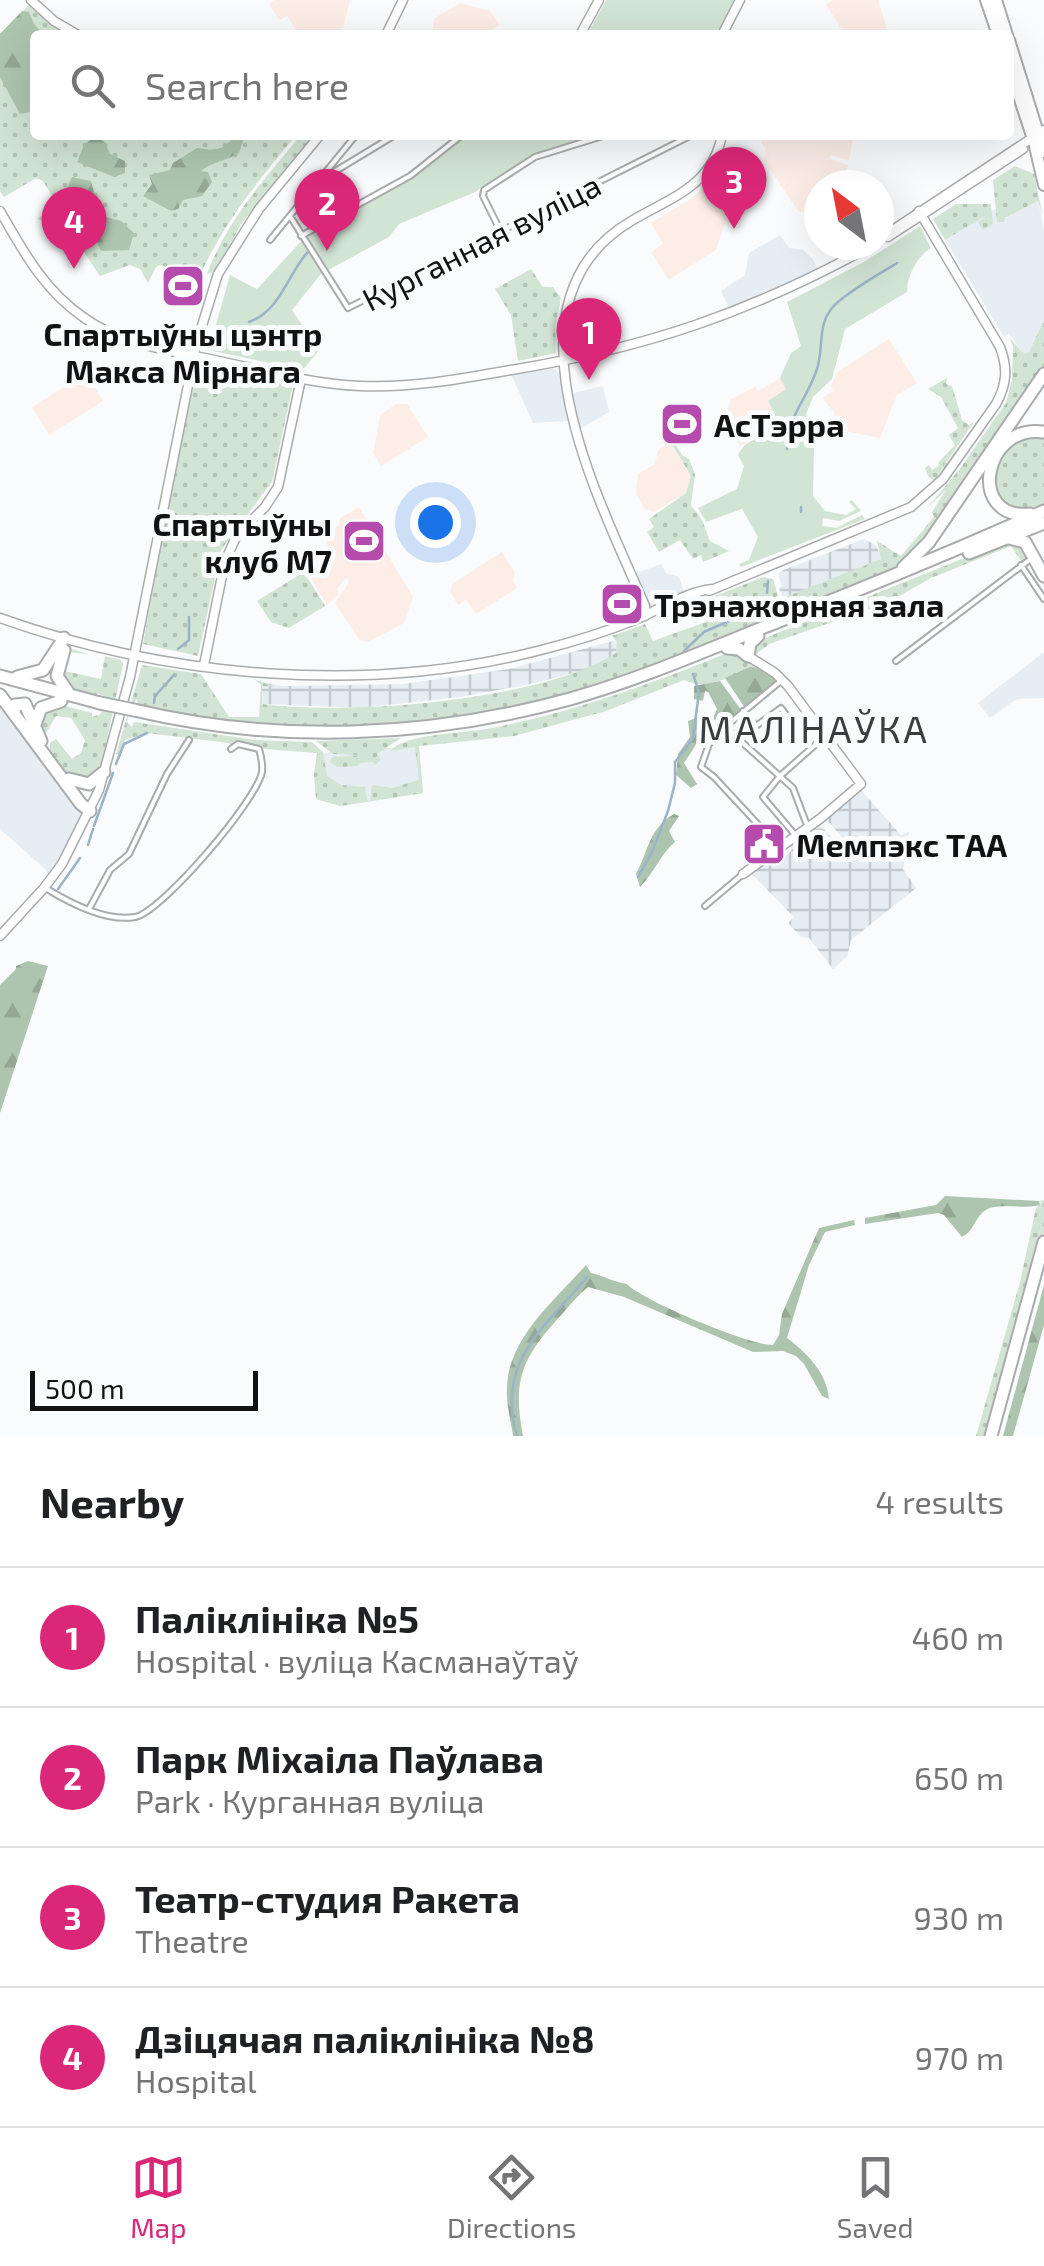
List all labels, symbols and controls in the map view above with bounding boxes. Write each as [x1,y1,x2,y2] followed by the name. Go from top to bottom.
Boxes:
[30,30,1014,140] search box
[65,58,120,113] icon: search
[145,62,349,108] text: Search here
[702,146,766,229] pin: 3
[355,164,607,318] street label: Курганная вуліца
[294,168,360,251] pin: 2
[804,170,894,260] north arrow
[42,186,106,269] pin: 4
[160,263,206,309] sports icon: Спартыўны цэнтр Макса Мірнага
[556,298,622,380] pin: 1
[44,314,322,389] place label: Спартыўны цэнтр Макса Мірнага
[659,401,705,447] sports icon: АсТэрра
[714,405,844,443] place label: АсТэрра
[410,497,461,548] your location
[152,504,332,580] place label: Спартыўны клуб М7
[341,518,387,564] sports icon: Спартыўны клуб М7
[599,581,645,627] sports icon: Трэнажорная зала
[654,585,944,623] place label: Трэнажорная зала
[699,705,929,751] district label: МАЛІНАЎКА
[741,821,787,867] public building icon: Мемпэкс ТАА
[796,825,1007,863] place label: Мемпэкс ТАА
[30,1366,258,1410] scale bar
[45,1371,125,1405] text: 500 m
[40,1476,184,1526] text: Nearby
[875,1482,1004,1520] text: 4 results
[135,1595,419,1641] text: Паліклініка №5
[66,1618,79,1656] text: 1
[912,1618,1004,1656] text: 460 m
[135,1641,579,1679] text: Hospital · вуліца Касманаўтаў
[135,1735,544,1781] text: Парк Міхаіла Паўлава
[63,1758,82,1796] text: 2
[914,1758,1004,1796] text: 650 m
[135,1781,484,1819] text: Park · Курганная вуліца
[135,1875,520,1921] text: Театр-студия Ракета
[63,1898,82,1936] text: 3
[913,1898,1004,1936] text: 930 m
[135,1921,249,1959] text: Theatre
[135,2015,595,2061] text: Дзіцячая паліклініка №8
[62,2038,83,2076] text: 4
[915,2038,1004,2076] text: 970 m
[135,2061,257,2099] text: Hospital
[130,2150,186,2244] tab: Map
[447,2150,576,2244] tab: Directions
[837,2150,914,2244] tab: Saved

